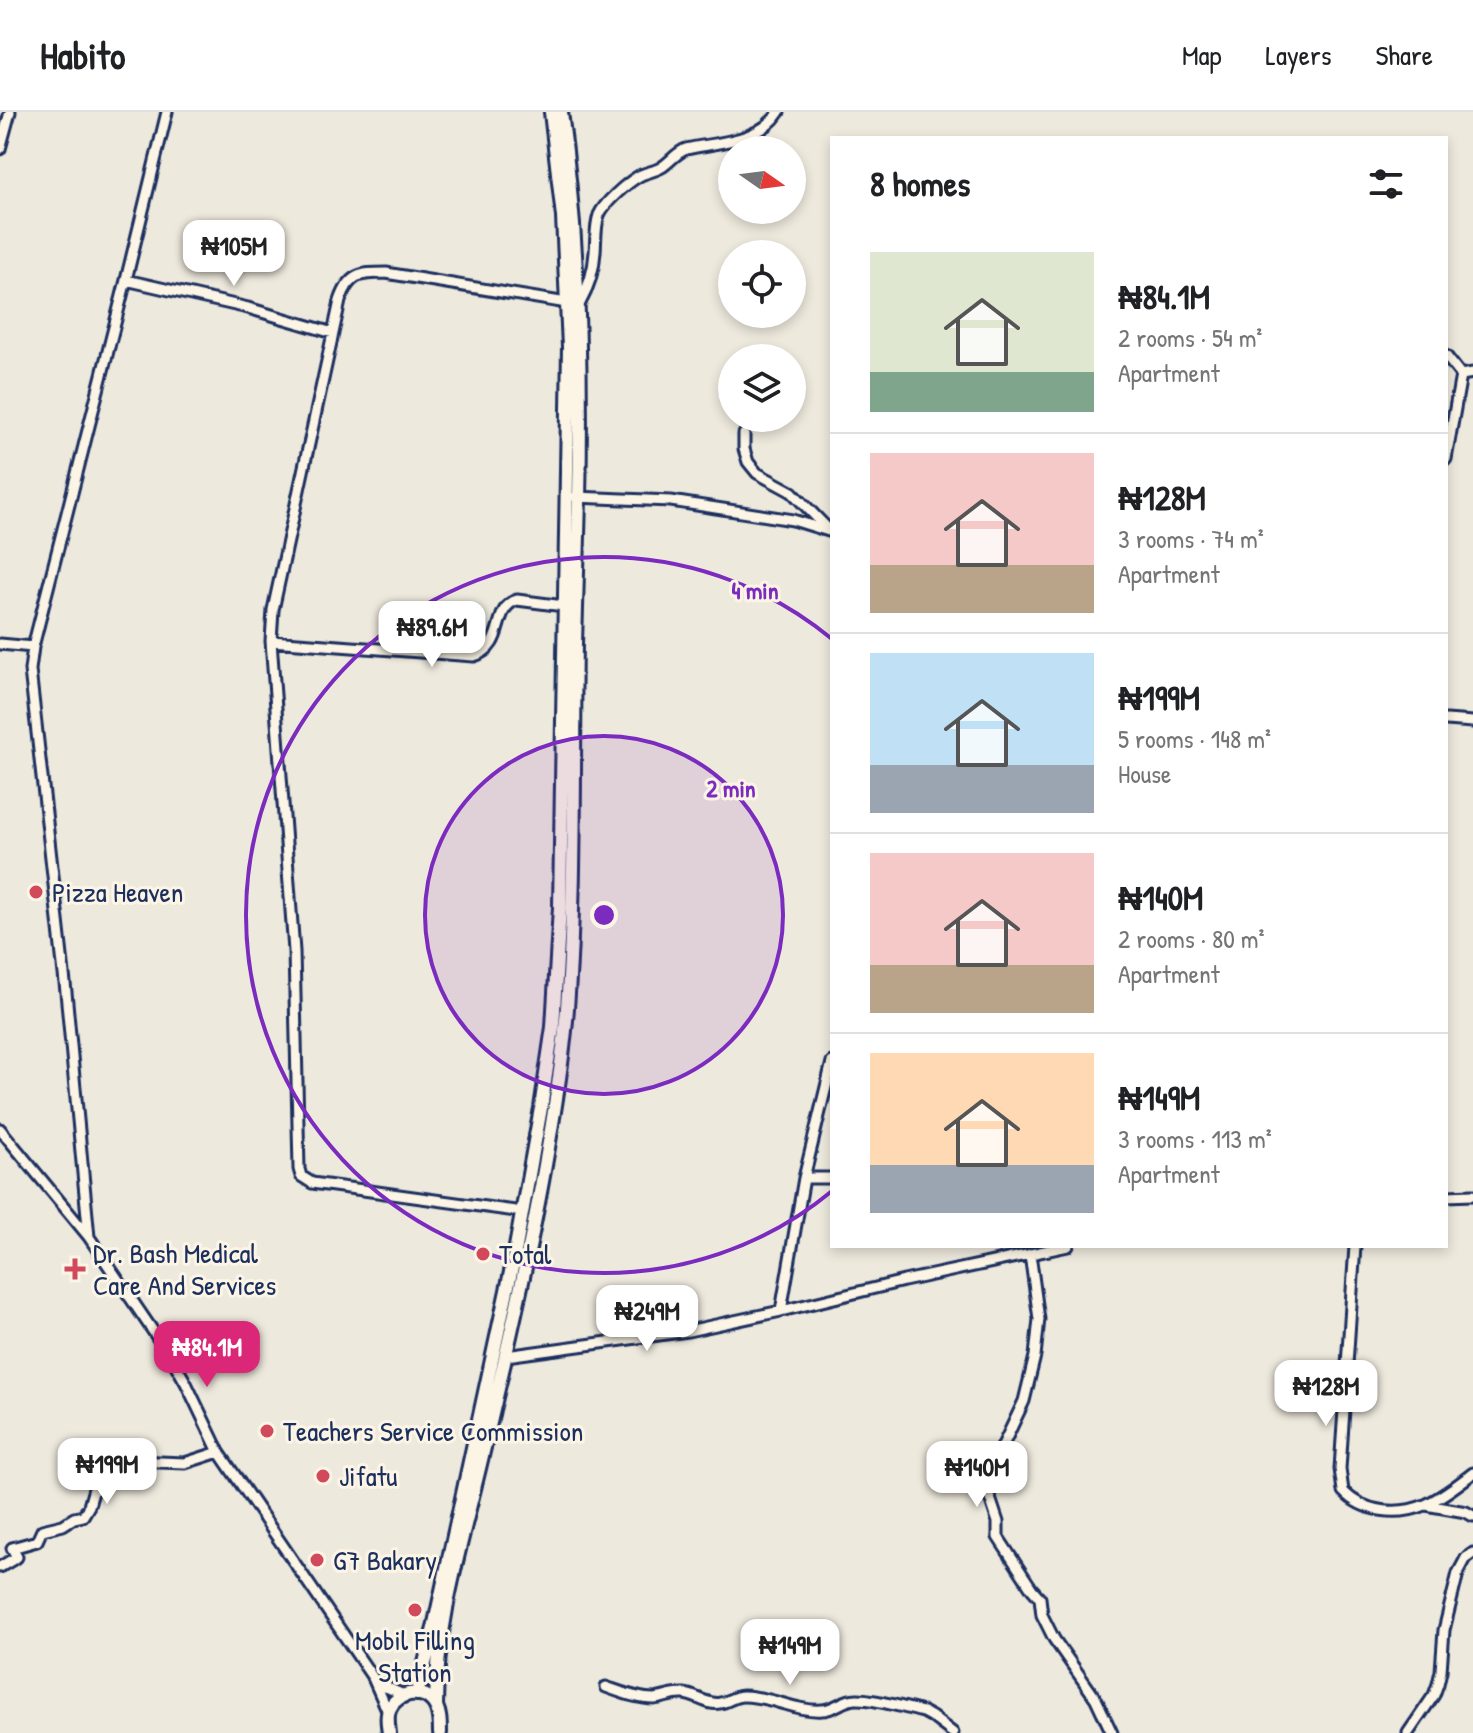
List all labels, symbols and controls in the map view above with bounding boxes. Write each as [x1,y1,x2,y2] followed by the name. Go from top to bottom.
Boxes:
[40,29,125,81] text: Habito
[1182,36,1222,74] text: Map
[1266,36,1331,74] text: Layers
[1375,36,1433,74] text: Share
[718,136,806,224] north arrow
[718,136,806,432] map controls
[870,161,970,207] text: 8 homes
[1364,162,1408,206] icon: filters
[178,220,290,288] pin: ₦105M
[201,228,267,263] text: ₦105M
[718,240,806,328] button: locate
[1118,274,1210,320] text: ₦84.1M
[934,284,1030,380] icon: home
[1118,320,1262,355] text: 2 rooms · 54 m²
[718,344,806,432] button: layers
[1118,355,1220,390] text: Apartment
[1118,475,1206,521] text: ₦128M
[934,485,1030,581] icon: home
[1118,521,1264,556] text: 3 rooms · 74 m²
[1118,556,1220,591] text: Apartment
[731,574,779,606] text: 4 min
[367,601,497,669] pin: ₦89.6M
[397,609,468,644] text: ₦89.6M
[1118,675,1200,721] text: ₦199M
[934,685,1030,781] icon: home
[1118,721,1271,756] text: 5 rooms · 148 m²
[1118,756,1171,791] text: House
[706,772,756,804] text: 2 min
[52,873,183,911] place label: Pizza Heaven
[1118,875,1203,921] text: ₦140M
[27,883,45,901] marker: Pizza Heaven
[934,885,1030,981] icon: home
[590,901,618,929] centre of rings
[1118,921,1265,956] text: 2 rooms · 80 m²
[1118,956,1220,991] text: Apartment
[1118,1075,1200,1121] text: ₦149M
[934,1085,1030,1181] icon: home
[1118,1121,1272,1156] text: 3 rooms · 113 m²
[1118,1156,1220,1191] text: Apartment
[93,1234,276,1304] place label: Dr. Bash Medical Care And Services
[499,1235,552,1273] place label: Total
[474,1245,492,1263] marker: Total
[64,1258,86,1280] marker: Dr. Bash Medical Care And Services
[591,1285,703,1353] pin: ₦249M
[614,1293,680,1328] text: ₦249M
[142,1321,272,1389] pin: ₦84.1M
[172,1329,242,1364] text: ₦84.1M
[1270,1360,1382,1428] pin: ₦128M
[1292,1368,1360,1403] text: ₦128M
[283,1412,583,1450] place label: Teachers Service Commission
[258,1422,276,1440] marker: Teachers Service Commission
[51,1438,163,1506] pin: ₦199M
[921,1441,1033,1509] pin: ₦140M
[76,1446,138,1481] text: ₦199M
[944,1449,1010,1484] text: ₦140M
[339,1457,398,1495] place label: Jifatu
[314,1467,332,1485] marker: Jifatu
[333,1541,437,1579] place label: G7 Bakary
[308,1551,326,1569] marker: G7 Bakary
[406,1601,424,1619] marker: Mobil Filling Station
[734,1619,846,1687] pin: ₦149M
[355,1621,475,1691] place label: Mobil Filling Station
[759,1627,821,1662] text: ₦149M

